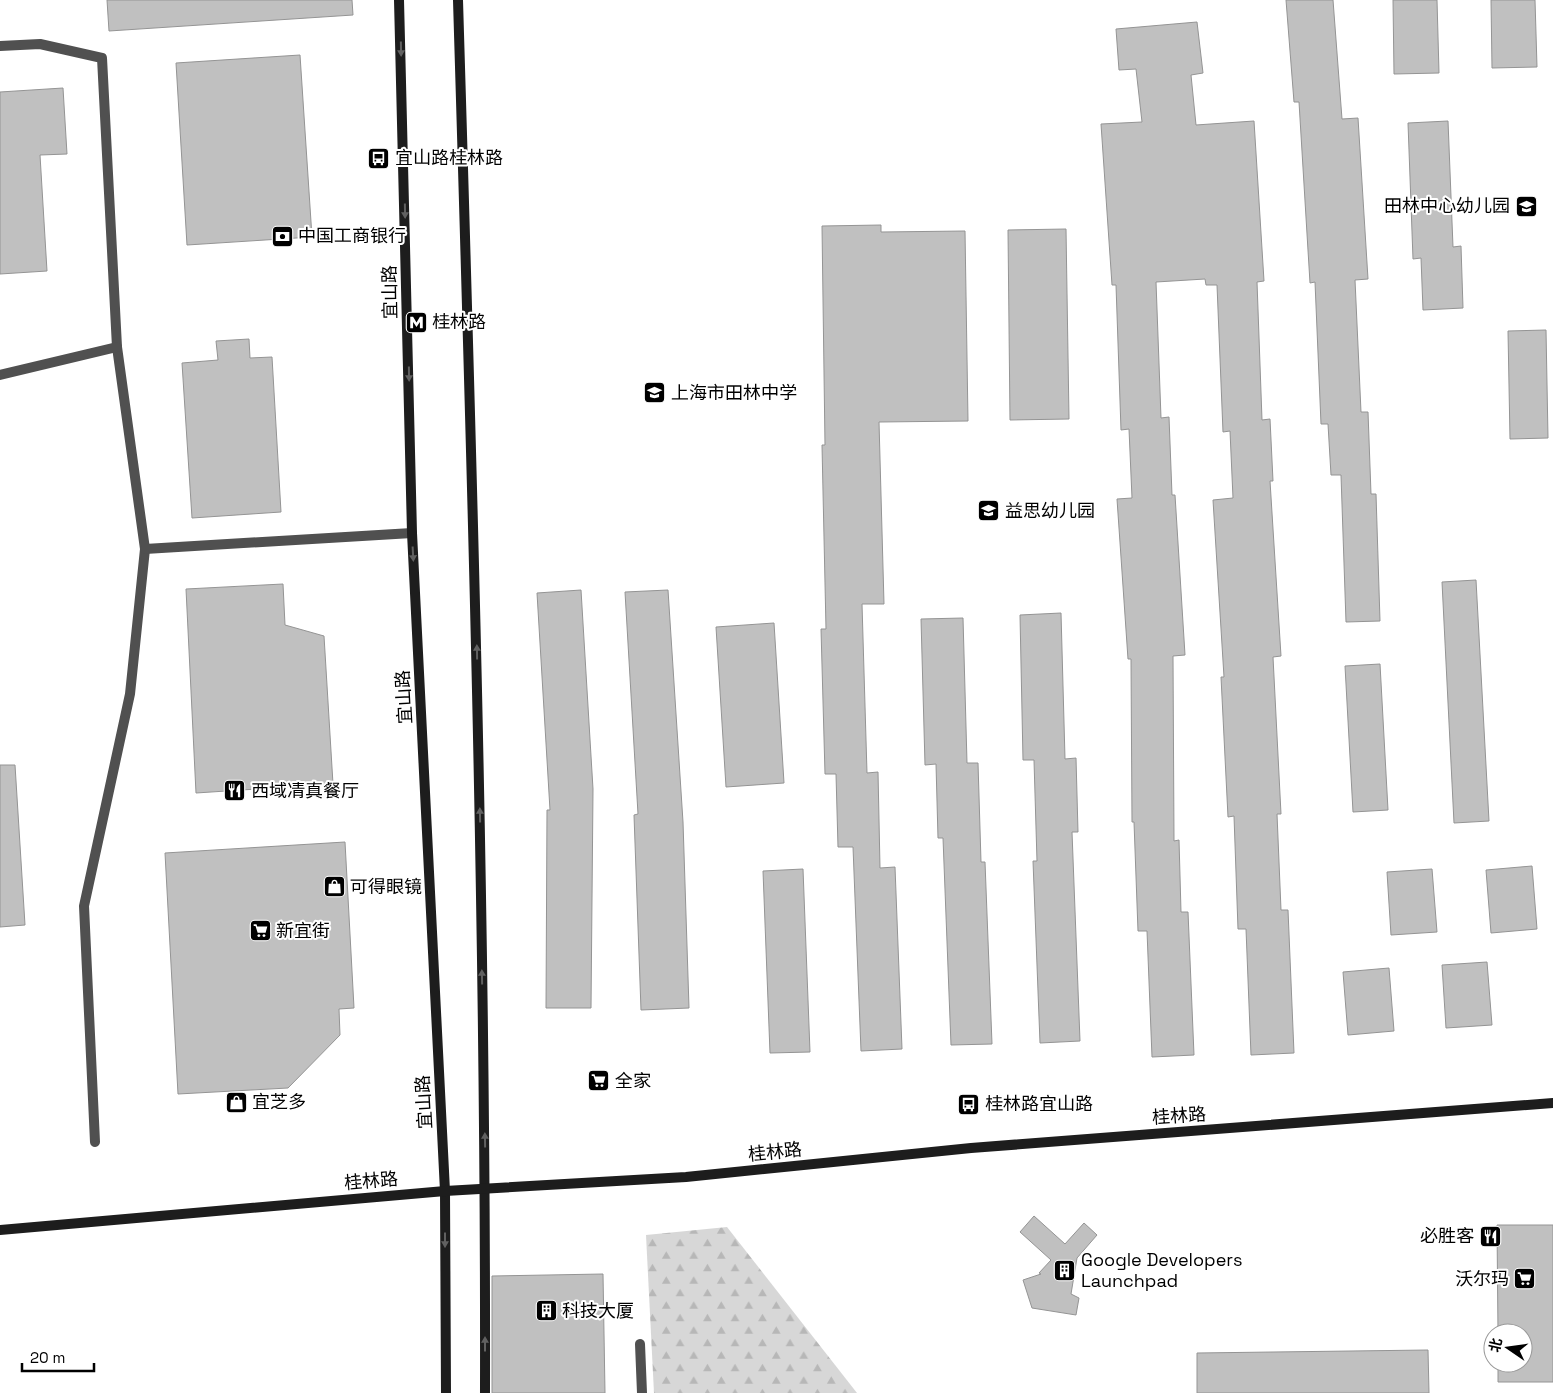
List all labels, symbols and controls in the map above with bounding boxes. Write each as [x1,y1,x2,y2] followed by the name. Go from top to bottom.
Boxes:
[397,41,405,57] one-way arrow
[367,146,391,170] bus stop icon: 宜山路桂林路
[395,146,503,169] place label: 宜山路桂林路
[1384,194,1510,217] place label: 田林中心幼儿园
[1514,194,1538,218] school or university icon: 田林中心幼儿园
[401,203,409,219] one-way arrow
[270,224,294,248] bank icon: 中国工商银行
[298,224,406,247] place label: 中国工商银行
[378,265,401,319] street label: 宜山路
[404,310,428,334] metro station icon: 桂林路
[432,310,486,333] place label: 桂林路
[405,366,413,382] one-way arrow
[643,381,667,405] school or university icon: 上海市田林中学
[671,381,797,404] place label: 上海市田林中学
[977,499,1001,523] school or university icon: 益思幼儿园
[1005,499,1095,522] place label: 益思幼儿园
[410,546,418,562] one-way arrow
[473,644,481,660] one-way arrow
[391,669,416,725] street label: 宜山路
[223,779,247,803] restaurant icon: 西域凊真餐厅
[251,779,359,802] place label: 西域凊真餐厅
[476,807,484,823] one-way arrow
[322,875,346,899] shop icon: 可得眼镜
[350,875,422,898] place label: 可得眼镜
[248,919,272,943] supermarket icon: 新宜街
[276,919,330,942] place label: 新宜街
[478,969,486,985] one-way arrow
[587,1069,611,1093] supermarket icon: 全家
[615,1069,651,1092] place label: 全家
[411,1074,436,1130] street label: 宜山路
[224,1090,248,1114] shop icon: 宜芝多
[252,1090,306,1113] place label: 宜芝多
[957,1092,981,1116] bus stop icon: 桂林路宜山路
[985,1092,1093,1115] place label: 桂林路宜山路
[1151,1102,1207,1129] street label: 桂林路
[481,1132,489,1148] one-way arrow
[747,1137,803,1166] street label: 桂林路
[343,1167,399,1194] street label: 桂林路
[1420,1224,1474,1247] place label: 必胜客
[1478,1224,1502,1248] restaurant icon: 必胜客
[441,1232,449,1248] one-way arrow
[1081,1248,1242,1292] place label: Google Developers Launchpad
[1053,1258,1077,1282] building icon: Google Developers Launchpad
[1455,1267,1509,1290] place label: 沃尔玛
[1513,1267,1537,1291] supermarket icon: 沃尔玛
[534,1299,558,1323] building icon: 科技大厦
[562,1299,634,1322] place label: 科技大厦
[1483,1323,1533,1373] north arrow
[481,1336,489,1352] one-way arrow
[1485,1336,1506,1354] text: 北
[22,1340,95,1372] scale bar
[30,1348,65,1367] text: 20 m

